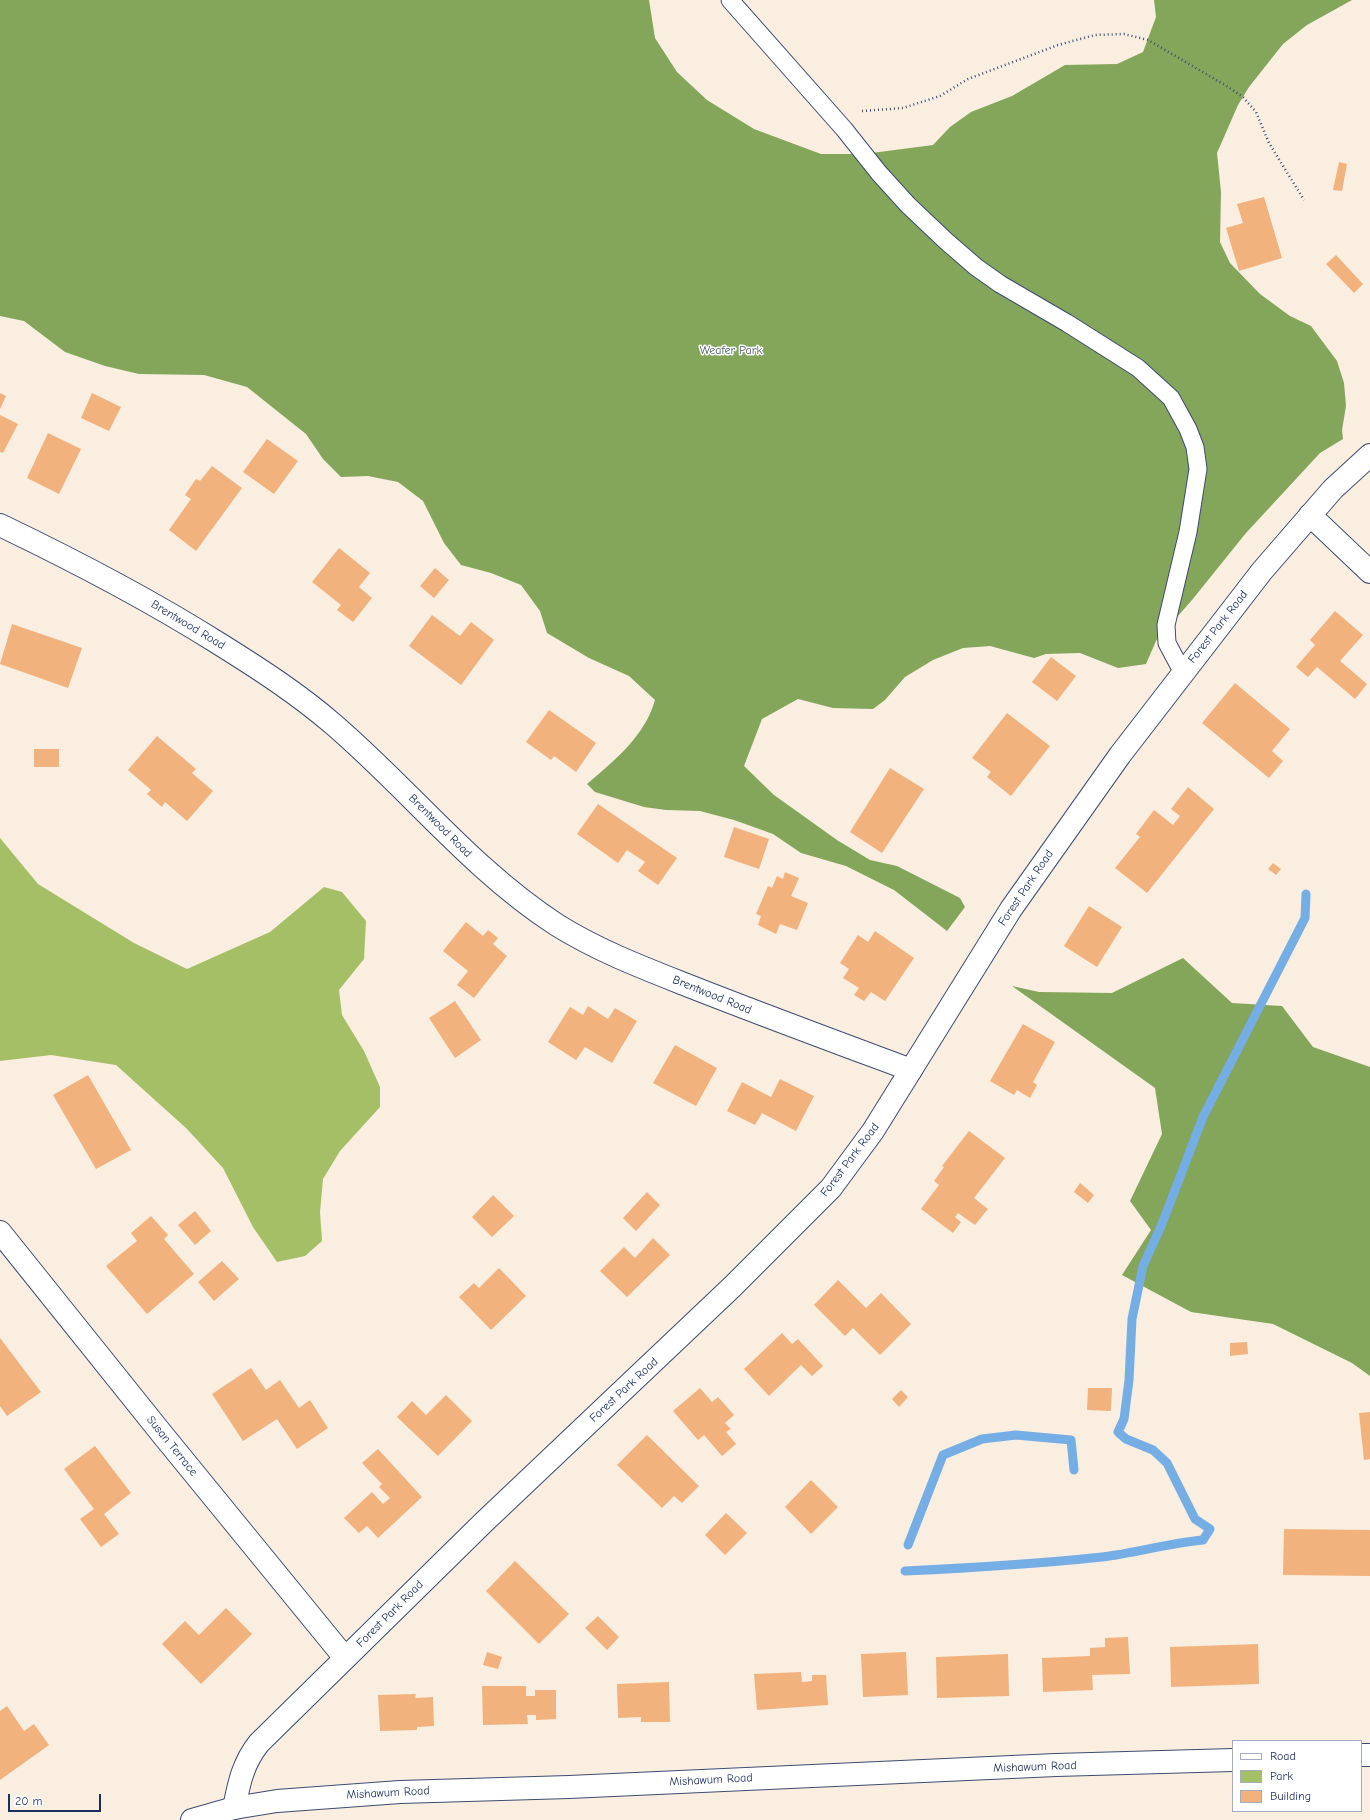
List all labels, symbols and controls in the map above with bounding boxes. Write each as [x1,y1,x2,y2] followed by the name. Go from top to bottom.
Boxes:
[700,344,762,358] park label: Weafer Park
[1185,588,1251,666] street label: Forest Park Road
[148,597,228,653] street label: Brentwood Road
[405,791,475,861] street label: Brentwood Road
[995,847,1057,929] street label: Forest Park Road
[670,973,754,1017] street label: Brentwood Road
[818,1120,882,1200] street label: Forest Park Road
[587,1355,661,1425] street label: Forest Park Road
[143,1413,201,1479] street label: Susan Terrace
[354,1578,426,1650] street label: Forest Park Road
[1232,1740,1362,1812] legend
[1270,1749,1296,1763] text: Road
[993,1758,1077,1776] street label: Mishawum Road
[1270,1769,1293,1783] text: Park
[669,1771,753,1789] street label: Mishawum Road
[346,1784,430,1802] street label: Mishawum Road
[10,1786,103,1812] scale bar
[1270,1789,1311,1803] text: Building
[15,1794,43,1808] text: 20 m

